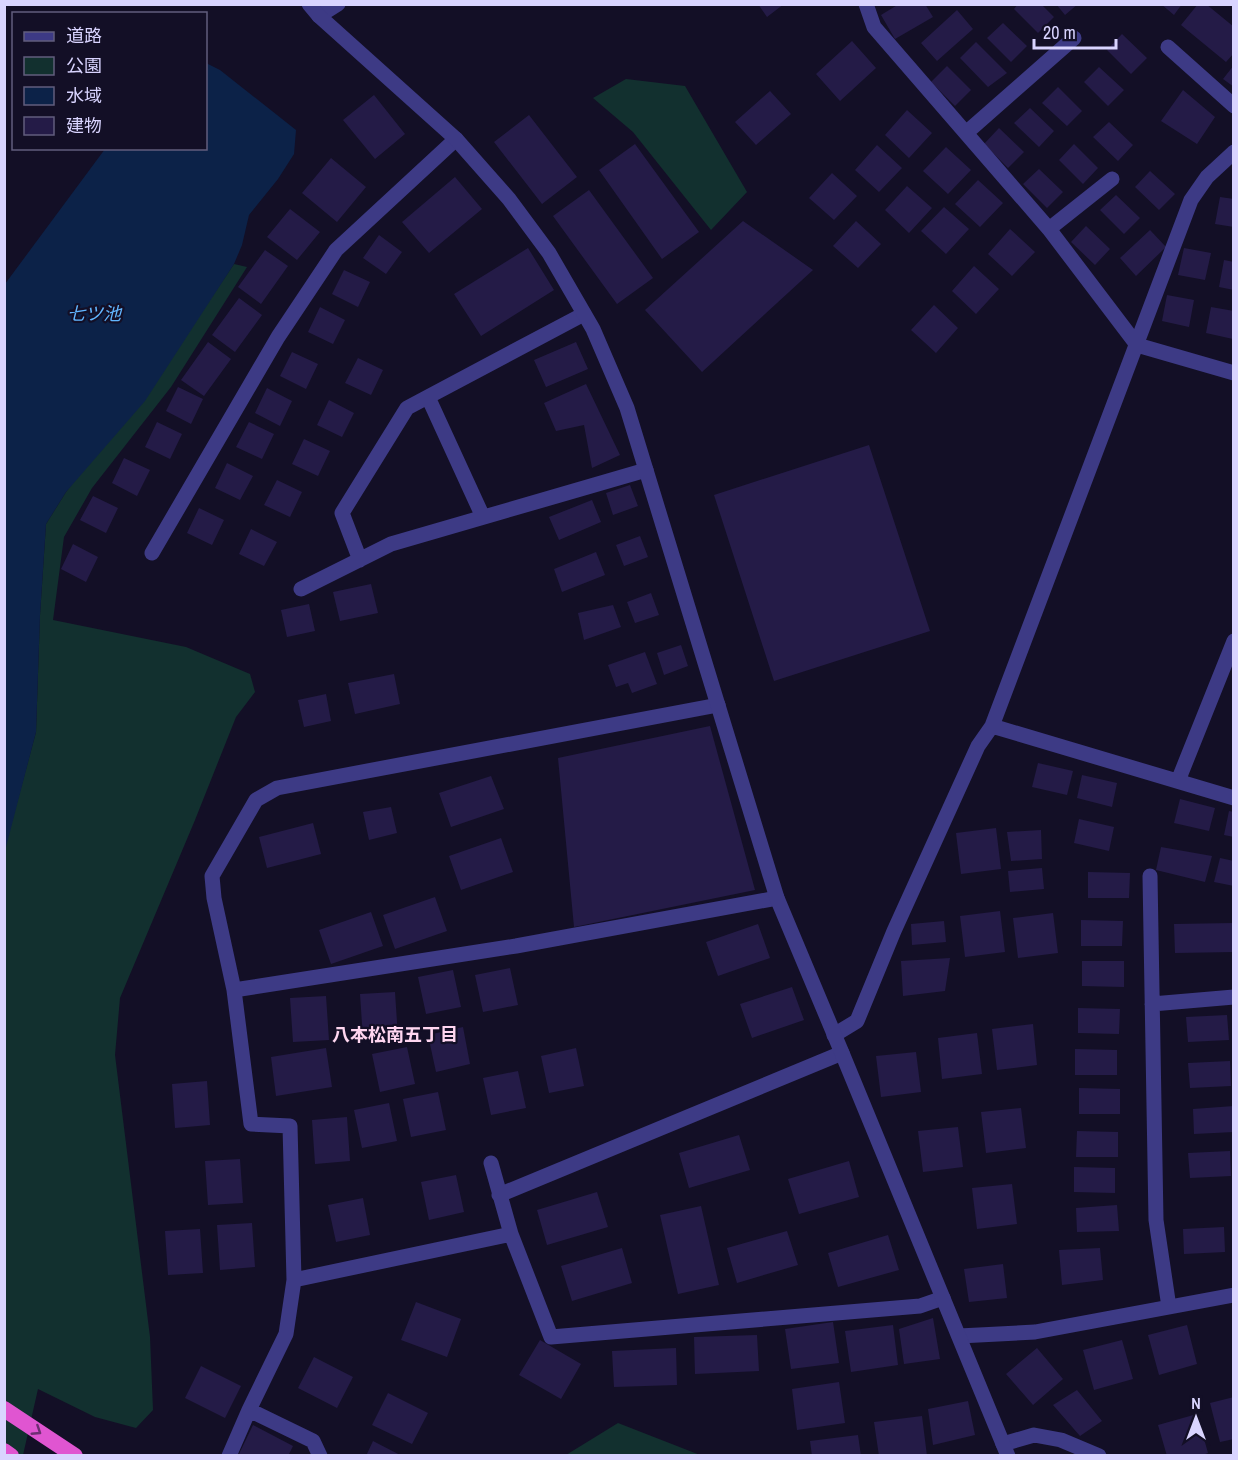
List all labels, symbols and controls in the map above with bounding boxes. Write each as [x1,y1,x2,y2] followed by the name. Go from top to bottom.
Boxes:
[12,12,207,150] legend
[1034,12,1116,50] scale bar
[1043,20,1076,45] text: 20 m
[66,23,102,48] text: 道路
[66,53,102,78] text: 公園
[66,83,102,108] text: 水域
[66,113,102,138] text: 建物
[67,301,123,326] water label: 七ツ池
[332,1022,458,1047] district label: 八本松南五丁目
[1166,1388,1226,1448] north arrow
[1191,1392,1201,1414] text: N
[31,1423,41,1435] one-way arrow

